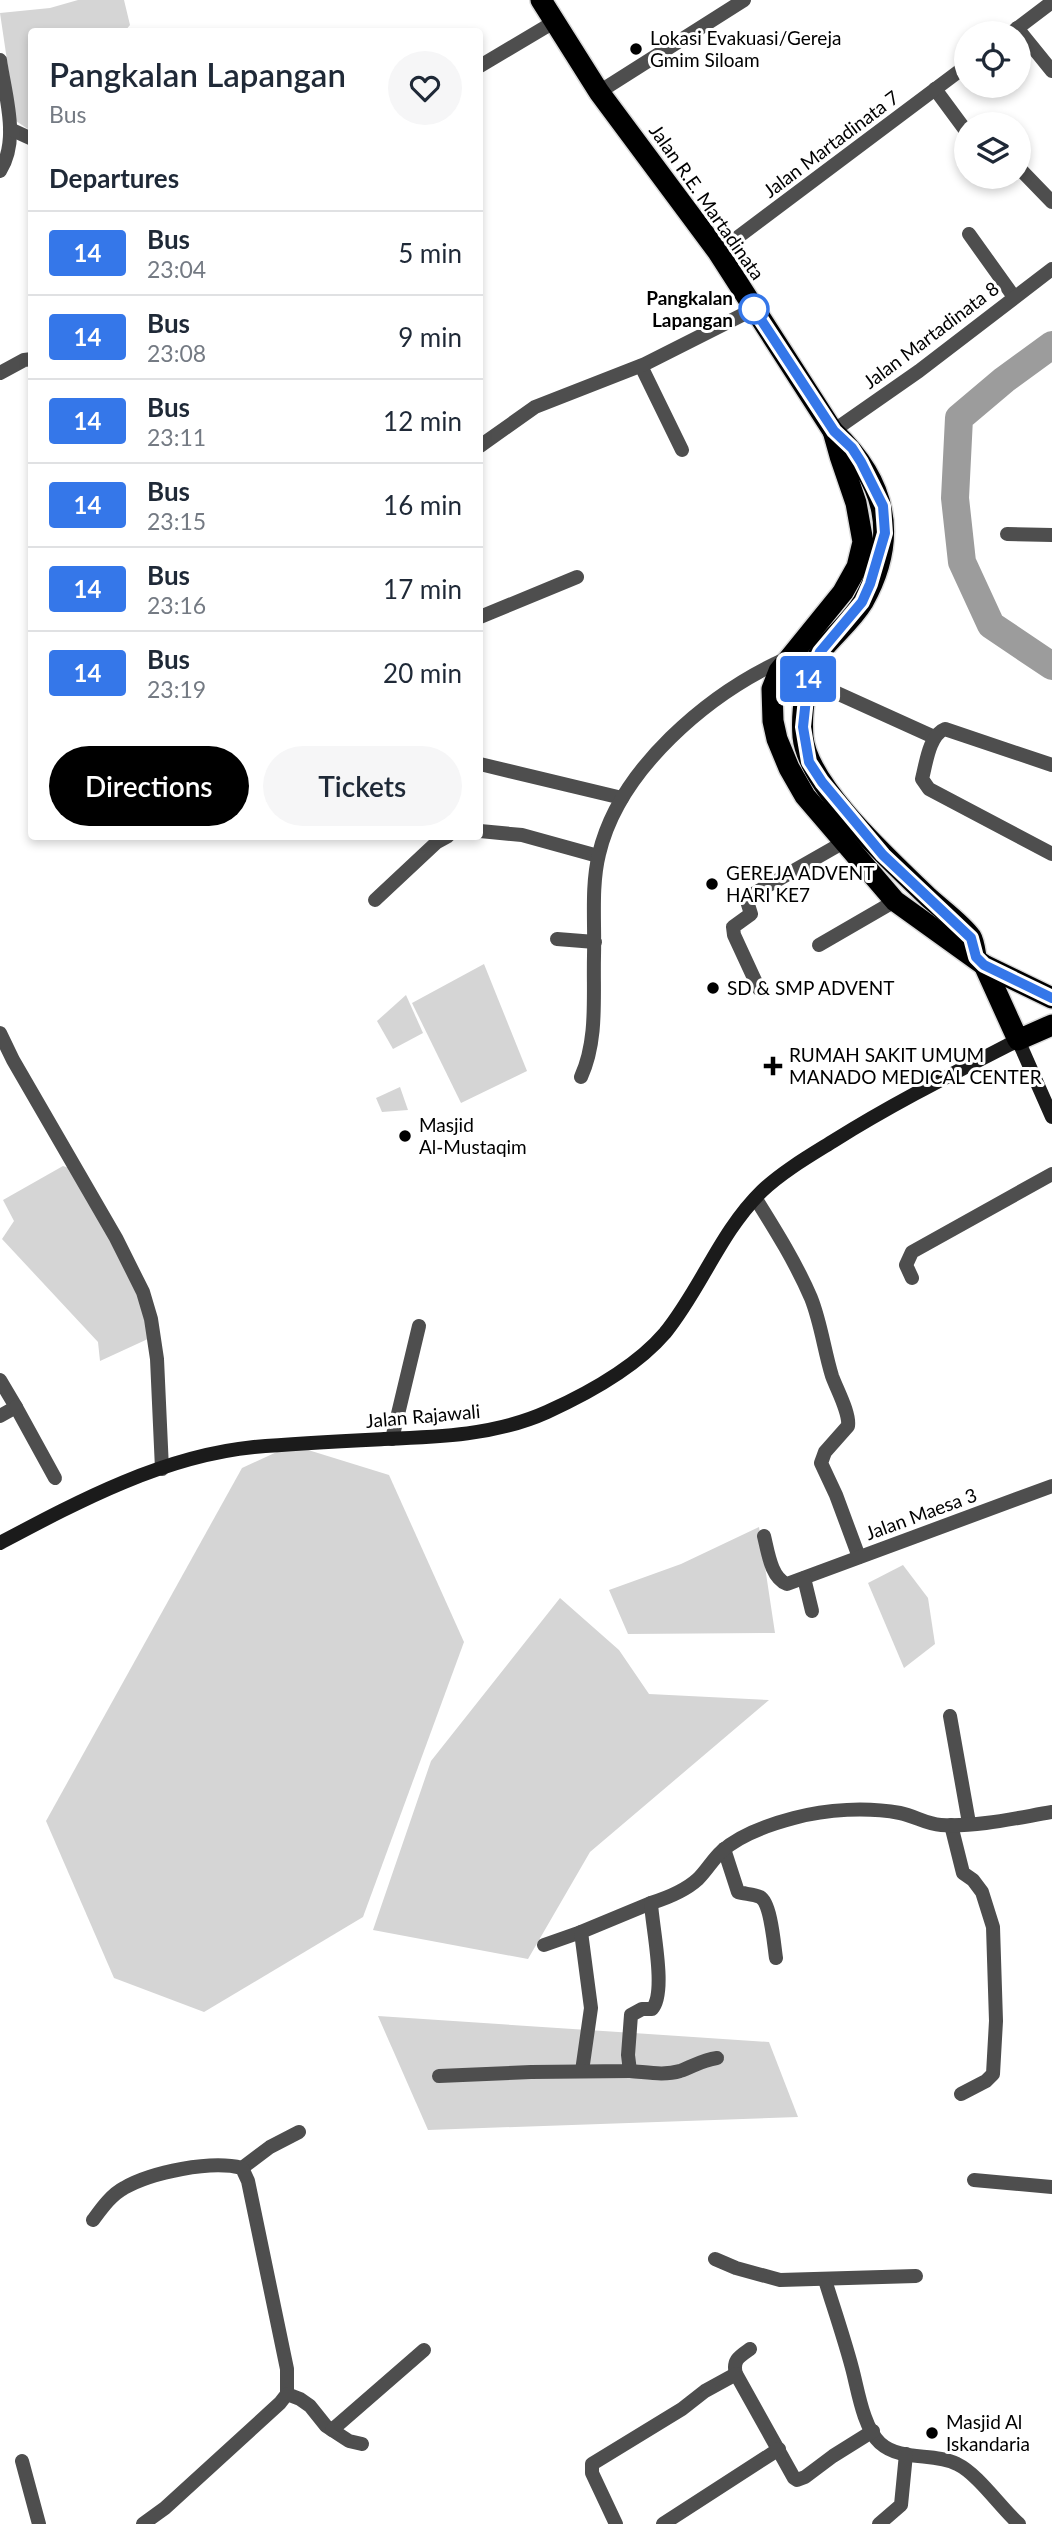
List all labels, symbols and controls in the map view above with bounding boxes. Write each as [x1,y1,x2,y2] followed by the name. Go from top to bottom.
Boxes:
[954,21,1031,189] map controls
[954,21,1031,98] button: locate
[650,26,841,71] place label: Lokasi Evakuasi/Gereja Gmim Siloam
[628,41,644,57] marker: Lokasi Evakuasi/Gereja Gmim Siloam
[388,51,462,125] button: heart
[49,54,346,94] text: Pangkalan Lapangan
[758,85,903,202] street label: Jalan Martadinata 7
[49,100,86,128] text: Bus
[954,112,1031,189] button: layers
[645,120,770,284] street label: Jalan R.E. Martadinata
[49,162,179,194] text: Departures
[147,223,190,255] text: Bus
[398,237,462,269] text: 5 min
[74,238,101,267] text: 14
[147,255,206,283] text: 23:04
[858,276,1003,393] street label: Jalan Martadinata 8
[646,286,733,331] place label: Pangkalan Lapangan
[739,294,769,324] marker: Pangkalan Lapangan
[147,307,190,339] text: Bus
[398,321,462,353] text: 9 min
[74,322,101,351] text: 14
[147,339,206,367] text: 23:08
[147,391,190,423] text: Bus
[383,405,462,437] text: 12 min
[74,406,101,435] text: 14
[147,423,206,451] text: 23:11
[147,475,190,507] text: Bus
[383,489,462,521] text: 16 min
[74,490,101,519] text: 14
[147,507,206,535] text: 23:15
[147,559,190,591] text: Bus
[383,573,462,605] text: 17 min
[74,574,101,603] text: 14
[147,591,206,619] text: 23:16
[147,643,190,675] text: Bus
[776,656,840,702] line badge: 14
[383,657,462,689] text: 20 min
[74,658,101,687] text: 14
[794,664,822,693] text: 14
[147,675,206,703] text: 23:19
[49,746,249,826] button: Directions
[263,746,462,826] button: Tickets
[726,861,875,906] place label: GEREJA ADVENT HARI KE7
[704,876,720,892] marker: GEREJA ADVENT HARI KE7
[727,976,895,999] place label: SD & SMP ADVENT
[705,980,721,996] marker: SD & SMP ADVENT
[789,1043,1042,1088] place label: RUMAH SAKIT UMUM MANADO MEDICAL CENTER
[763,1056,783,1076] marker: RUMAH SAKIT UMUM MANADO MEDICAL CENTER
[419,1113,527,1158] place label: Masjid Al-Mustaqim
[397,1128,413,1144] marker: Masjid Al-Mustaqim
[365,1399,481,1432] street label: Jalan Rajawali
[862,1483,980,1544] street label: Jalan Maesa 3
[946,2410,1030,2455] place label: Masjid Al Iskandaria
[924,2425,940,2441] marker: Masjid Al Iskandaria

